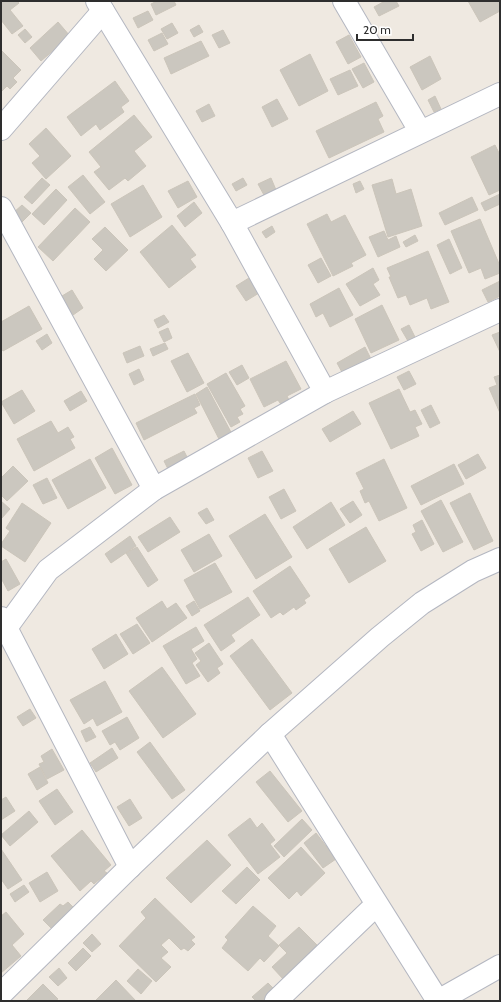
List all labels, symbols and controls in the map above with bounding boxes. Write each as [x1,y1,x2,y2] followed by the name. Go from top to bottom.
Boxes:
[357,16,413,42] scale bar
[363,22,391,37] text: 20 m

